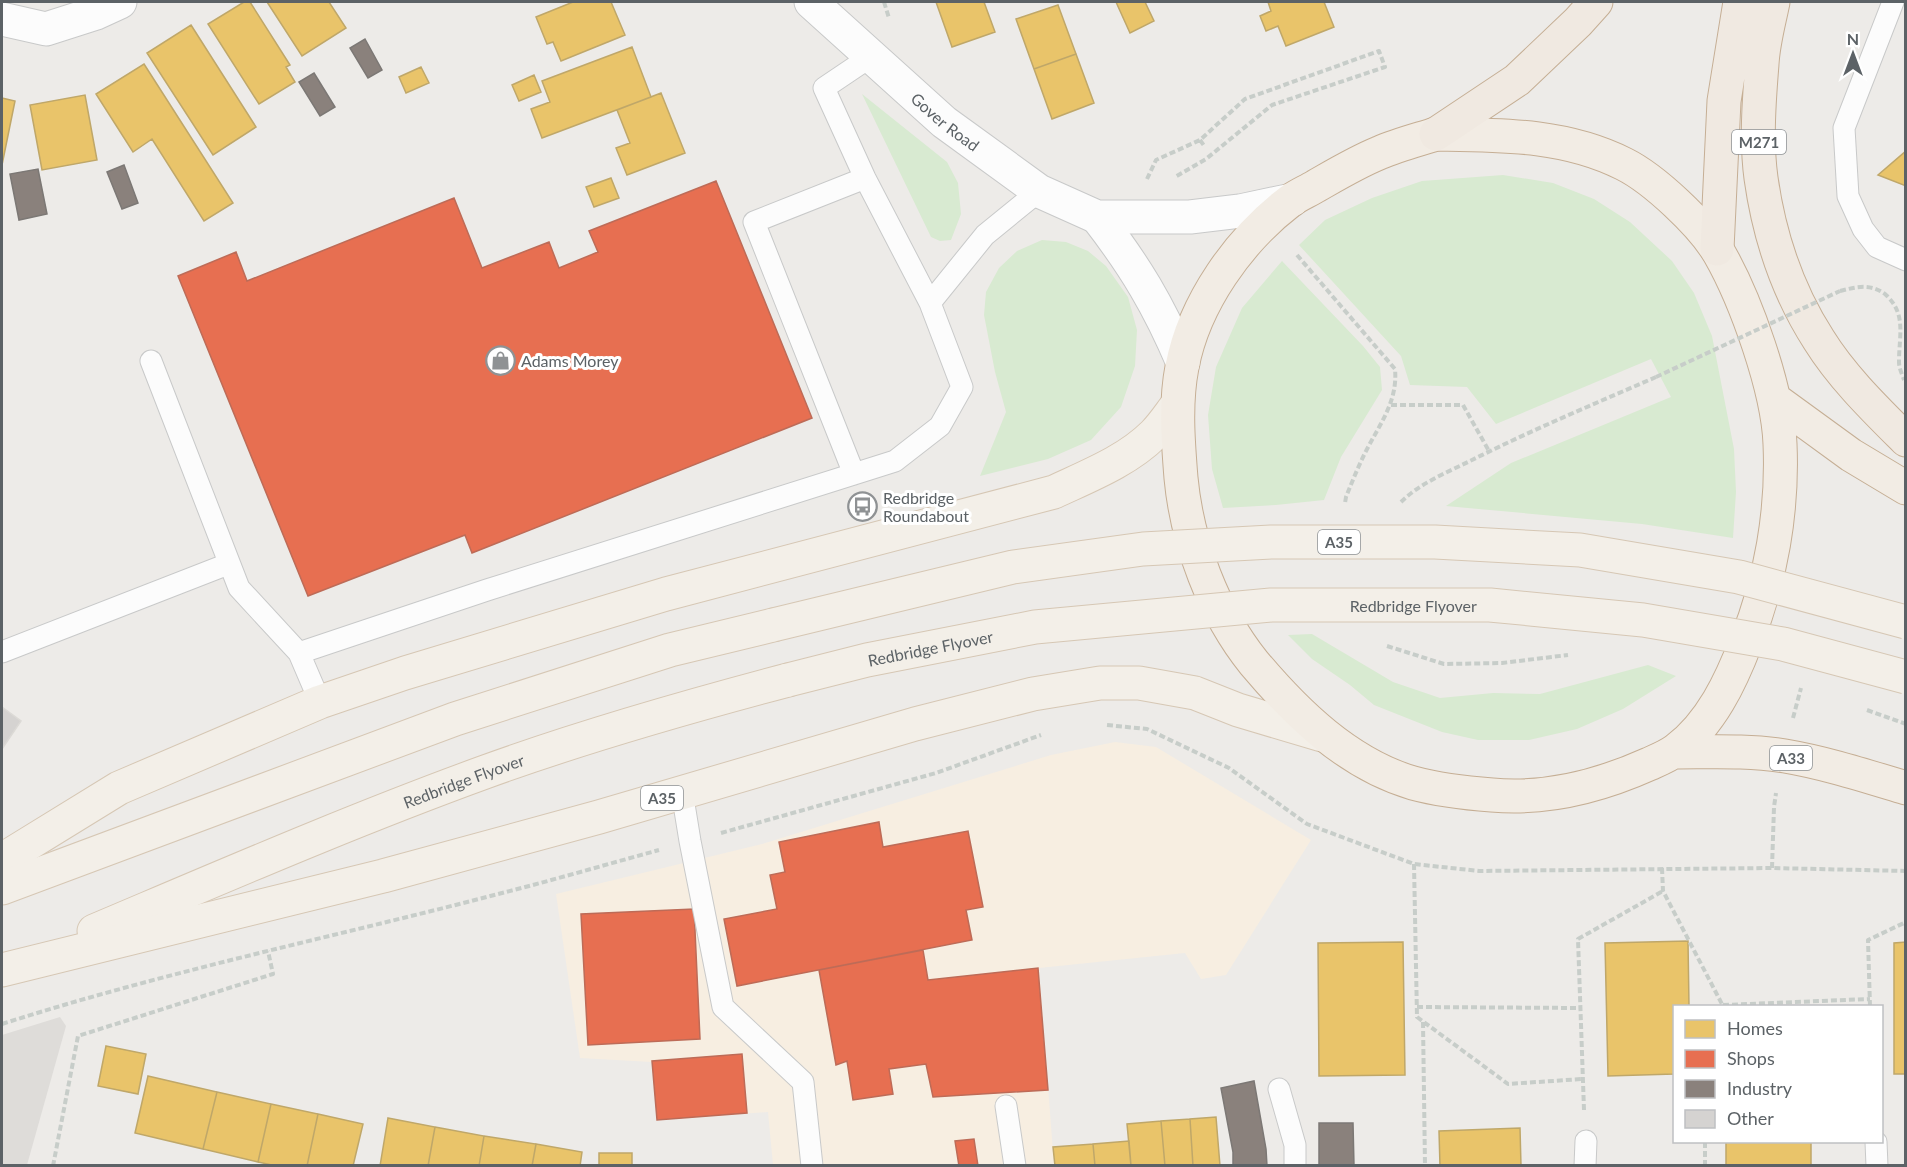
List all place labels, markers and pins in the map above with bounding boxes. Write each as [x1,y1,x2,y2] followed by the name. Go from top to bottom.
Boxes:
[484,344,516,376] shop icon: Adams Morey
[521,351,619,370] place label: Adams Morey
[883,488,969,525] place label: Redbridge Roundabout
[846,490,878,522] bus stop icon: Redbridge Roundabout

